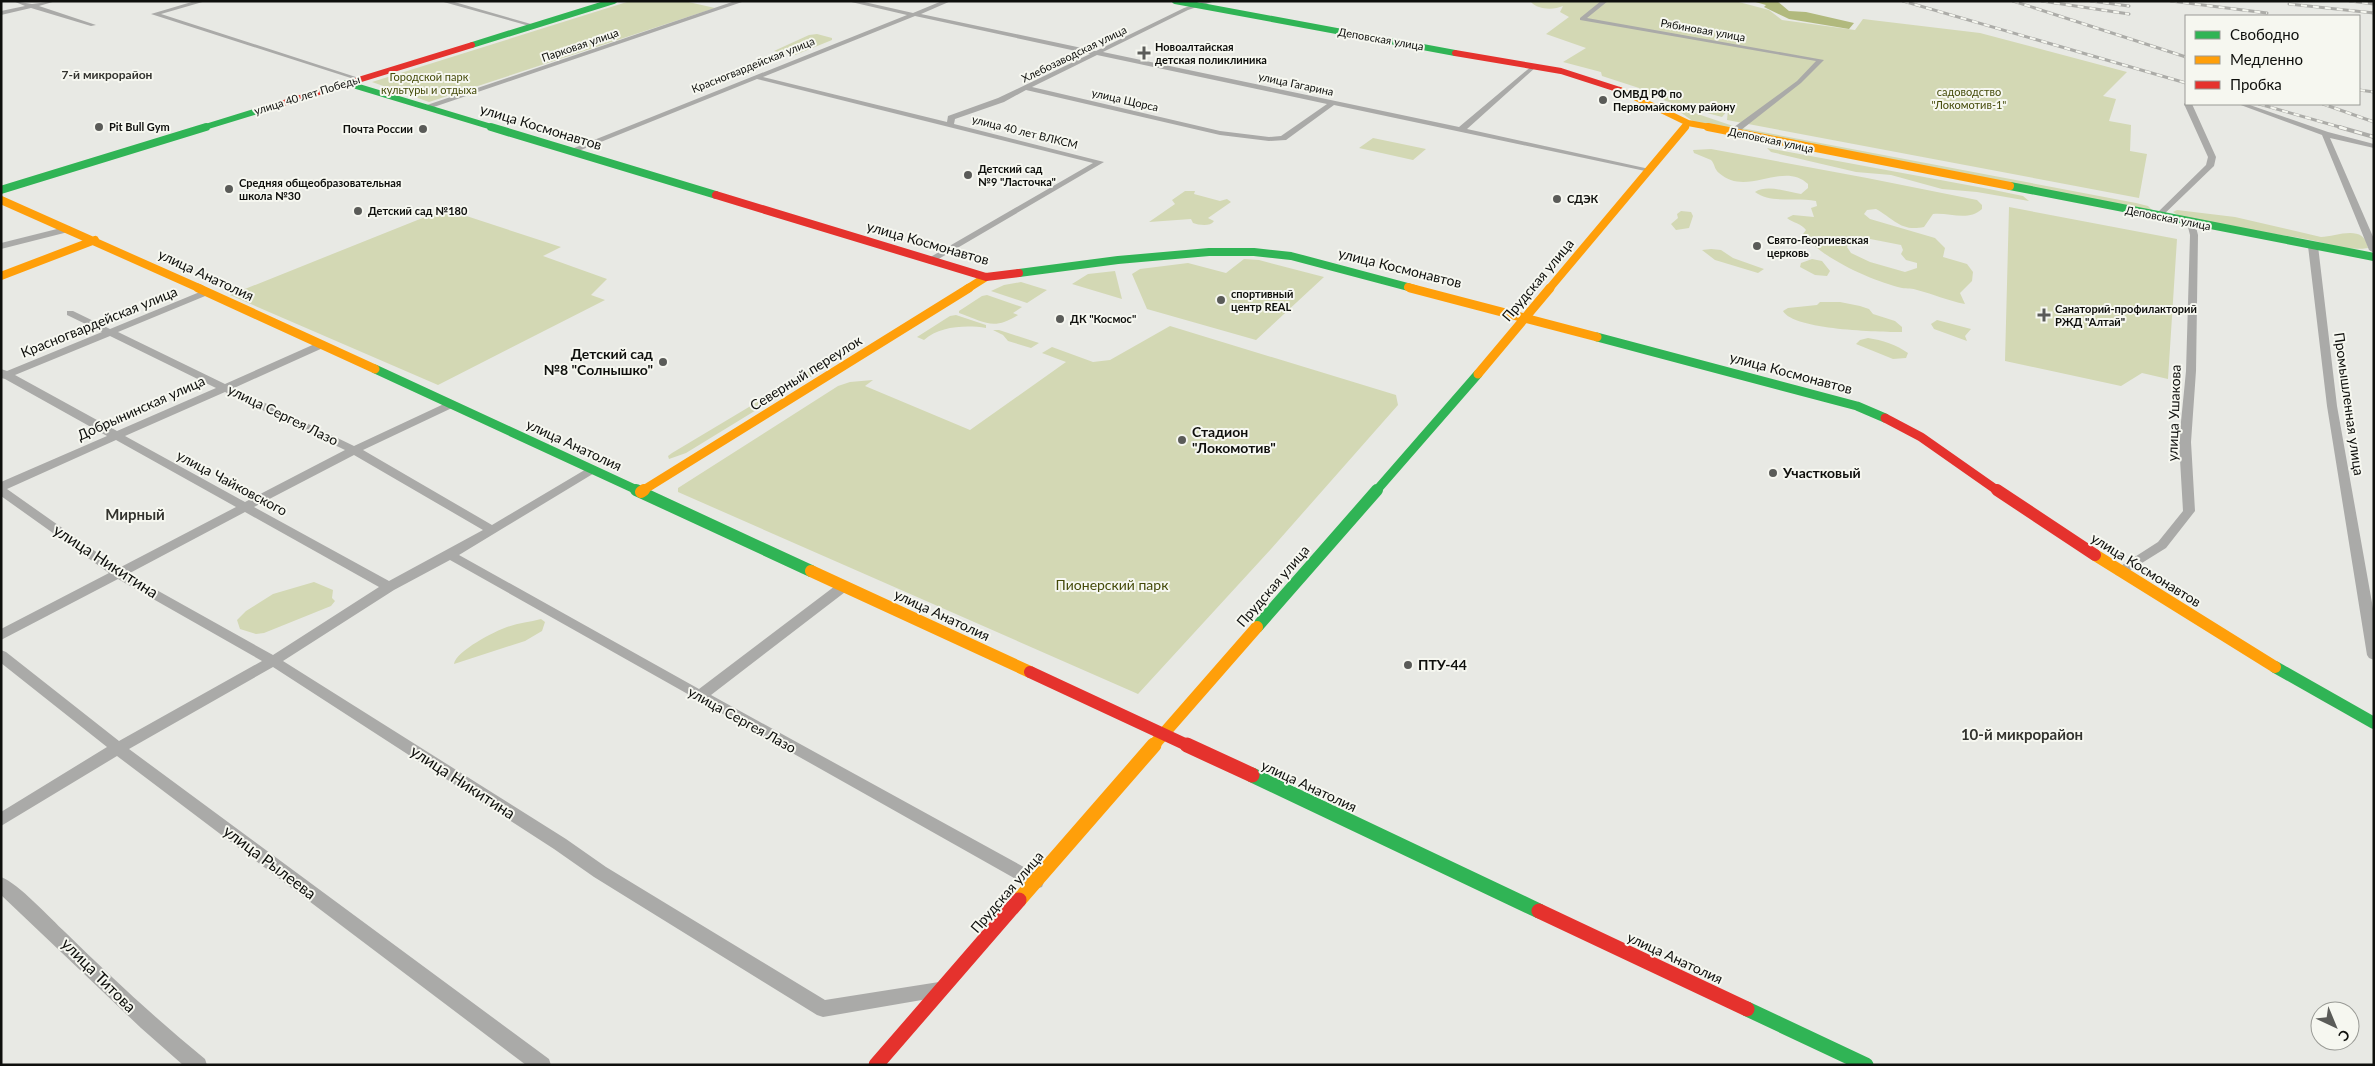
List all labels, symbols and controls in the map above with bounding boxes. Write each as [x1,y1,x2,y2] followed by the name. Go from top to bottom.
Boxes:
[2185,15,2360,105] legend
[1660,16,1747,43] street label: Рябиновая улица
[1019,22,1128,85] street label: Хлебозаводская улица
[540,25,620,64] street label: Парковая улица
[1337,25,1425,52] street label: Деповская улица
[2230,25,2299,43] text: Свободно
[689,34,816,95] street label: Красногвардейская улица
[1155,40,1267,66] place label: Новоалтайская детская поликлиника
[1137,46,1151,60] marker: Новоалтайская детская поликлиника
[2230,50,2303,68] text: Медленно
[62,67,153,82] district label: 7-й микрорайон
[1257,69,1335,98] street label: улица Гагарина
[381,70,477,96] park label: Городской парк культуры и отдыха
[252,72,361,117] street label: улица 40 лет Победы
[2230,75,2282,93] text: Пробка
[1932,85,2006,111] park label: садоводство "Локомотив-1"
[1091,86,1160,113] street label: улица Щорса
[1613,87,1735,113] place label: ОМВД РФ по Первомайскому району
[1597,94,1609,106] marker: ОМВД РФ по Первомайскому району
[478,100,604,153] street label: улица Космонавтов
[971,112,1079,151] street label: улица 40 лет ВЛКСМ
[109,120,170,133] place label: Pit Bull Gym
[93,121,105,133] marker: Pit Bull Gym
[343,122,413,135] place label: Почта России
[417,123,429,135] marker: Почта России
[1727,124,1815,155] street label: Деповская улица
[978,162,1056,188] place label: Детский сад №9 "Ласточка"
[962,169,974,181] marker: Детский сад №9 "Ласточка"
[239,176,401,202] place label: Средняя общеобразовательная школа №30
[223,183,235,195] marker: Средняя общеобразовательная школа №30
[1567,192,1599,205] place label: СДЭК
[1551,193,1563,205] marker: СДЭК
[2124,203,2212,232] street label: Деповская улица
[368,204,468,217] place label: Детский сад №180
[352,205,364,217] marker: Детский сад №180
[865,217,991,268] street label: улица Космонавтов
[1767,233,1869,259] place label: Свято-Георгиевская церковь
[1498,235,1577,324] street label: Прудская улица
[1751,240,1763,252] marker: Свято-Георгиевская церковь
[1337,244,1464,291] street label: улица Космонавтов
[156,245,257,304] street label: улица Анатолия
[18,282,180,361] street label: Красногвардейская улица
[1231,287,1293,313] place label: спортивный центр REAL
[1215,294,1227,306] marker: спортивный центр REAL
[2055,302,2197,328] place label: Санаторий-профилакторий РЖД "Алтай"
[2037,308,2051,322] marker: Санаторий-профилакторий РЖД "Алтай"
[1070,312,1136,325] place label: ДК "Космос"
[1054,313,1066,325] marker: ДК "Космос"
[747,331,865,414] street label: Северный переулок
[2331,331,2368,477] street label: Промышленная улица
[544,345,653,378] place label: Детский сад №8 "Солнышко"
[1728,348,1854,397] street label: улица Космонавтов
[657,356,669,368] marker: Детский сад №8 "Солнышко"
[2163,364,2184,462] street label: улица Ушакова
[74,372,207,443] street label: Добрынинская улица
[225,380,341,449] street label: улица Сергея Лазо
[524,415,625,474] street label: улица Анатолия
[1192,423,1276,456] place label: Стадион "Локомотив"
[1176,434,1188,446] marker: Стадион "Локомотив"
[174,446,290,519] street label: улица Чайковского
[1782,464,1861,481] place label: Участковый
[1767,467,1779,479] marker: Участковый
[105,505,165,523] district label: Мирный
[50,520,162,601] street label: улица Никитина
[2088,529,2204,610] street label: улица Космонавтов
[1233,541,1313,630] street label: Прудская улица
[1056,576,1169,593] park label: Пионерский парк
[892,585,993,644] street label: улица Анатолия
[1418,656,1467,673] place label: ПТУ-44
[1402,659,1414,671] marker: ПТУ-44
[685,683,799,756] street label: улица Сергея Лазо
[1961,725,2083,743] district label: 10-й микрорайон
[407,741,519,822] street label: улица Никитина
[1259,756,1360,815] street label: улица Анатолия
[220,821,320,903] street label: улица Рылеева
[967,847,1047,936] street label: Прудская улица
[1625,928,1726,987] street label: улица Анатолия
[58,933,141,1016] street label: улица Титова
[2310,1001,2360,1051] north arrow
[2335,1026,2354,1046] text: С

